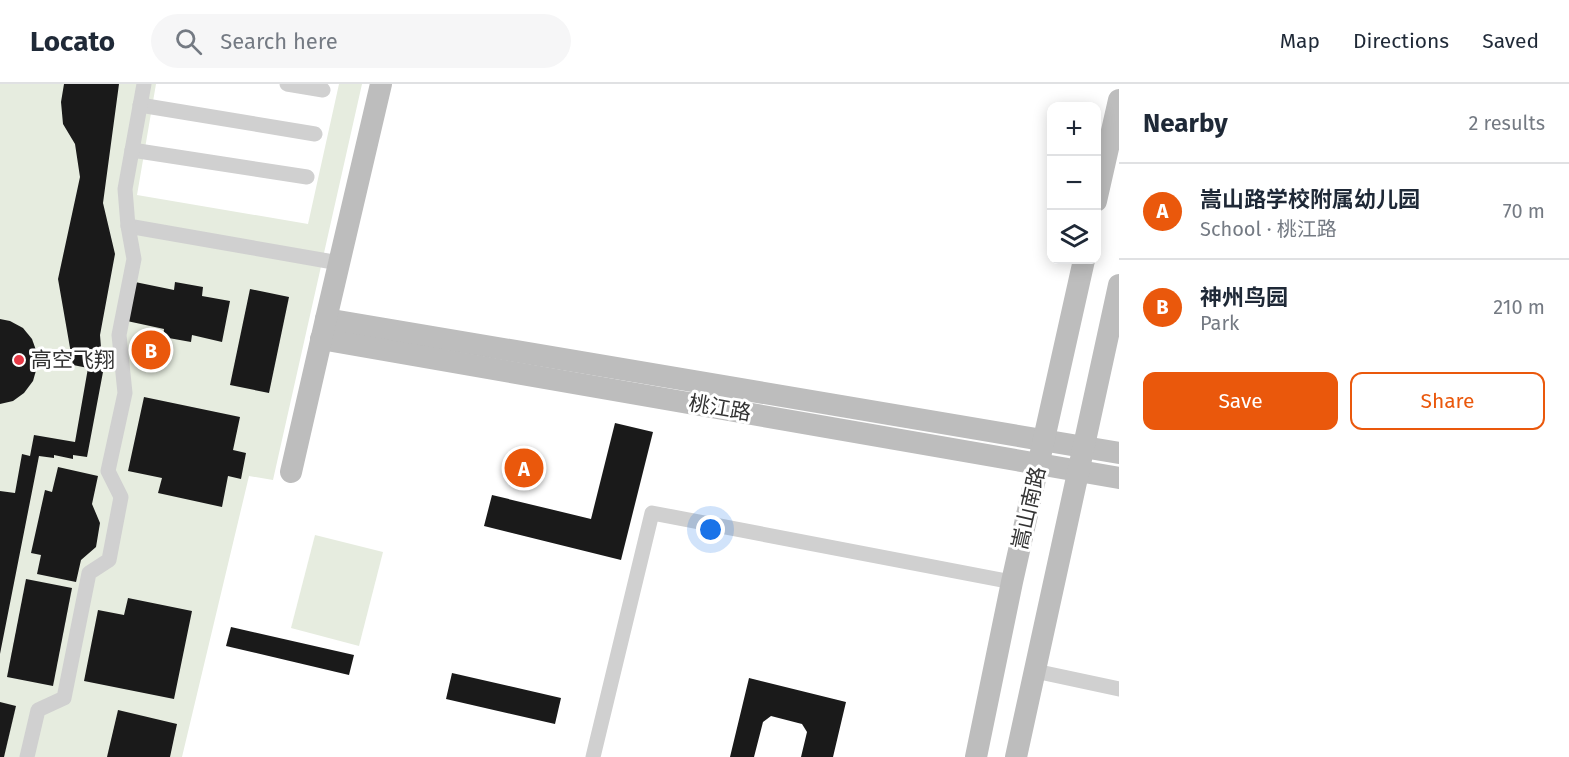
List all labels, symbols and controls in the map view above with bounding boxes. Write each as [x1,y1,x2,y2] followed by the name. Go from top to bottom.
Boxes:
[151,14,571,68] search box
[30,25,115,58] text: Locato
[172,25,205,58] icon: search
[220,28,338,55] text: Search here
[1280,28,1320,54] text: Map
[1353,28,1449,54] text: Directions
[1482,28,1539,54] text: Saved
[1047,102,1101,264] map controls
[1047,102,1101,156] button: +
[1143,108,1228,139] text: Nearby
[1468,111,1545,135] text: 2 results
[1047,156,1101,210] button: −
[1200,186,1420,213] text: 嵩山路学校附属幼儿园
[1157,199,1168,223] text: A
[1503,199,1545,223] text: 70 m
[1047,210,1101,264] button: layers
[1200,217,1337,241] text: School · 桃江路
[1200,284,1288,311] text: 神州鸟园
[1156,295,1169,319] text: B
[1493,295,1545,319] text: 210 m
[1200,311,1239,335] text: Park
[132,328,170,372] pin: B
[31,347,115,373] place label: 高空飞翔
[12,353,26,367] marker: 高空飞翔
[1143,372,1338,430] button: Save
[1350,372,1545,430] button: Share
[687,390,753,426] street label: 桃江路
[504,446,544,490] pin: A
[1007,464,1051,552] street label: 嵩山南路
[696,515,725,544] your location

